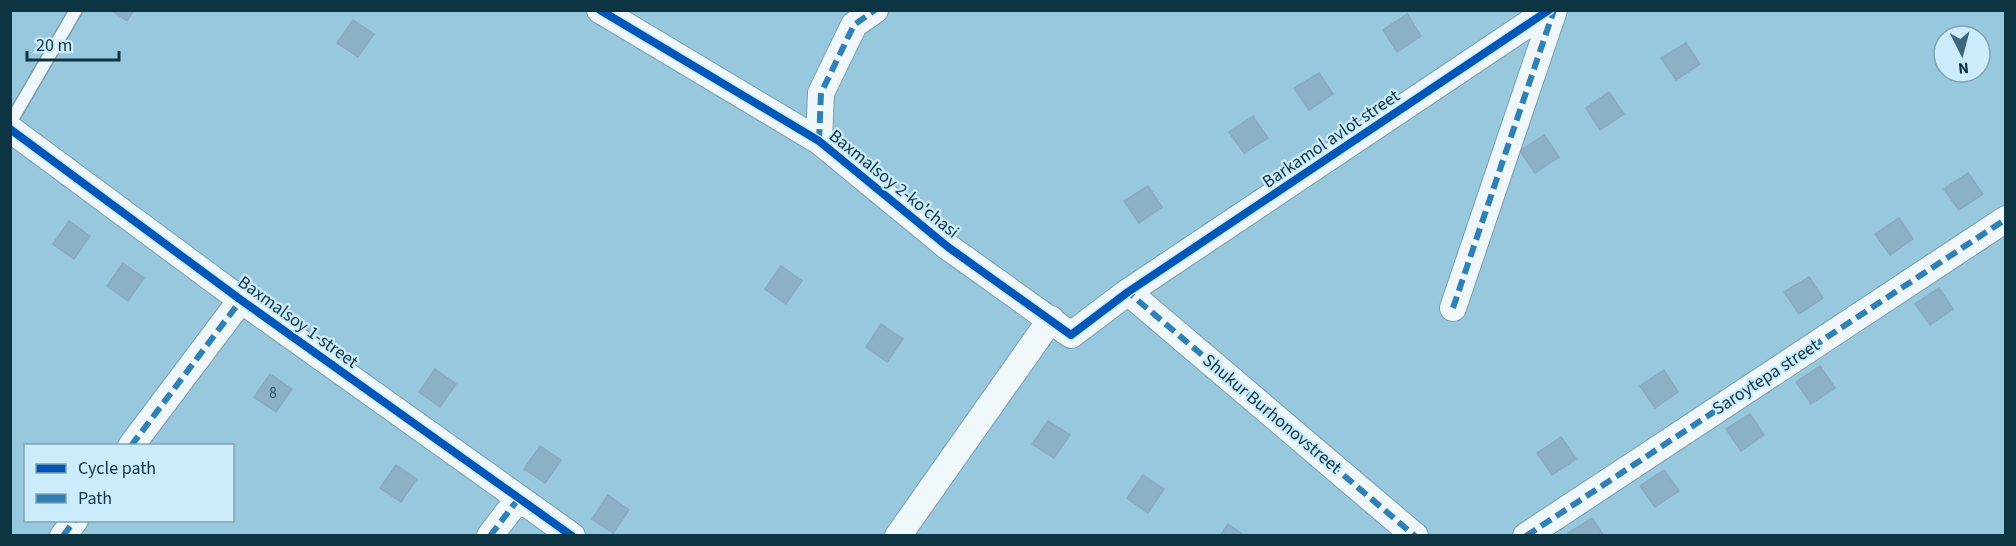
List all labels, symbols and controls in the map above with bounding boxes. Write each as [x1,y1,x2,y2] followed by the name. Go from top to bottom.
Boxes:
[27,24,118,62] scale bar
[1932,24,1992,84] north arrow
[36,33,72,58] text: 20 m
[1957,56,1970,79] text: N
[1257,84,1405,194] street label: Barkamol avlot street
[824,124,964,244] street label: Baxmalsoy 2-ko'chasi
[233,270,363,374] street label: Baxmalsoy 1-street
[1708,333,1824,421] street label: Saroytepa street
[1197,348,1347,480] street label: Shukur Burhonovstreet
[269,383,277,404] house number: 8
[24,444,234,522] legend
[78,456,156,481] text: Cycle path
[78,486,112,511] text: Path

